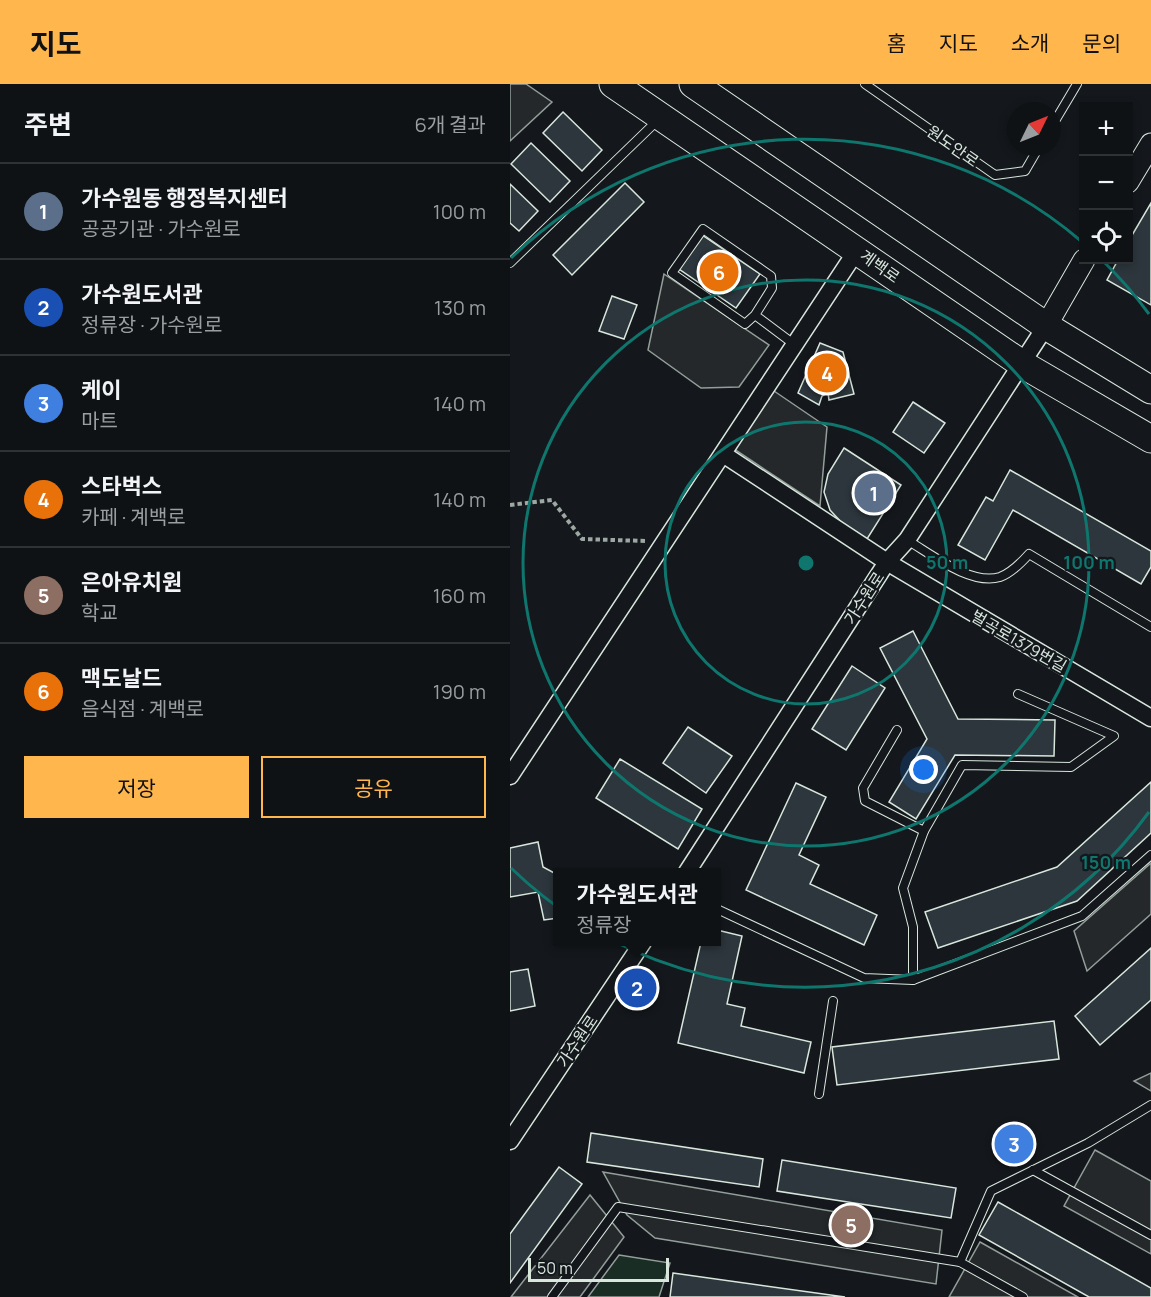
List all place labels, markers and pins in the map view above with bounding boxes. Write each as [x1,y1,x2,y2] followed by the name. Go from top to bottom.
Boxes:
[700,250,738,294] pin: 6
[808,350,846,396] pin: 4
[854,470,894,516] pin: 1
[796,553,816,573] centre of rings
[618,966,656,1010] pin: 2
[994,1122,1034,1166] pin: 3
[832,1202,870,1248] pin: 5

